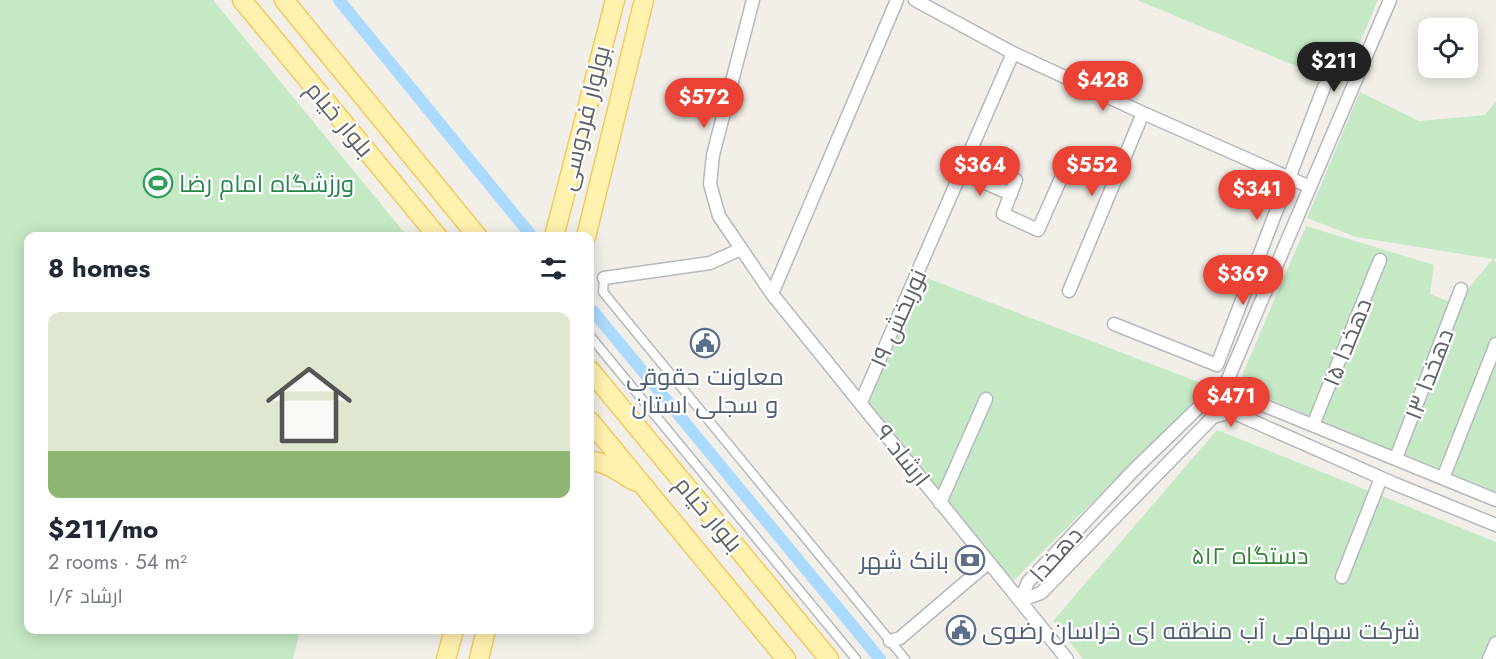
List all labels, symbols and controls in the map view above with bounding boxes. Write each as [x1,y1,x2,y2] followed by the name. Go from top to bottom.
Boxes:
[1418,18,1478,78] map controls
[1418,18,1478,78] button: locate
[549,42,619,194] street label: بولوار فردوسی
[1298,42,1370,93] pin: $211
[1311,47,1357,76] text: $211
[1067,61,1139,112] pin: $428
[1077,66,1129,95] text: $428
[298,73,382,165] street label: بلوار خیام
[668,78,740,129] pin: $572
[679,83,729,112] text: $572
[944,146,1016,197] pin: $364
[1056,146,1128,197] pin: $552
[954,151,1006,180] text: $364
[1066,151,1118,180] text: $552
[179,166,354,201] place label: ورزشگاه امام رضا
[142,167,174,199] sports icon: ورزشگاه امام رضا
[1221,170,1293,221] pin: $341
[1233,175,1282,204] text: $341
[48,249,150,287] text: 8 homes
[537,252,570,285] icon: filters
[1207,255,1279,306] pin: $369
[1217,260,1269,289] text: $369
[861,263,935,373] street label: نوربخش ۱۹
[1314,293,1380,391] street label: دهخدا ۱۵
[1396,323,1462,425] street label: دهخدا ۱۳
[689,327,721,359] public building icon: معاونت حقوقی و سجلی استان
[255,351,363,459] icon: home
[626,359,784,422] place label: معاونت حقوقی و سجلی استان
[1195,377,1267,428] pin: $471
[1207,382,1255,411] text: $471
[867,416,939,494] street label: ارشاد ۹
[667,468,751,560] street label: بلوار خیام
[48,510,158,548] text: $211/mo
[1021,518,1091,590] street label: دهخدا
[1192,538,1308,573] park label: ۵۱۲ دستگاه
[857,543,949,578] place label: بانک شهر
[954,544,986,576] bank icon: بانک شهر
[48,548,187,577] text: 2 rooms · 54 m²
[48,582,123,611] text: ارشاد ۱/۶
[982,613,1420,648] place label: شرکت سهامی آب منطقه ای خراسان رضوی
[945,614,977,646] public building icon: شرکت سهامی آب منطقه ای خراسان رضوی

